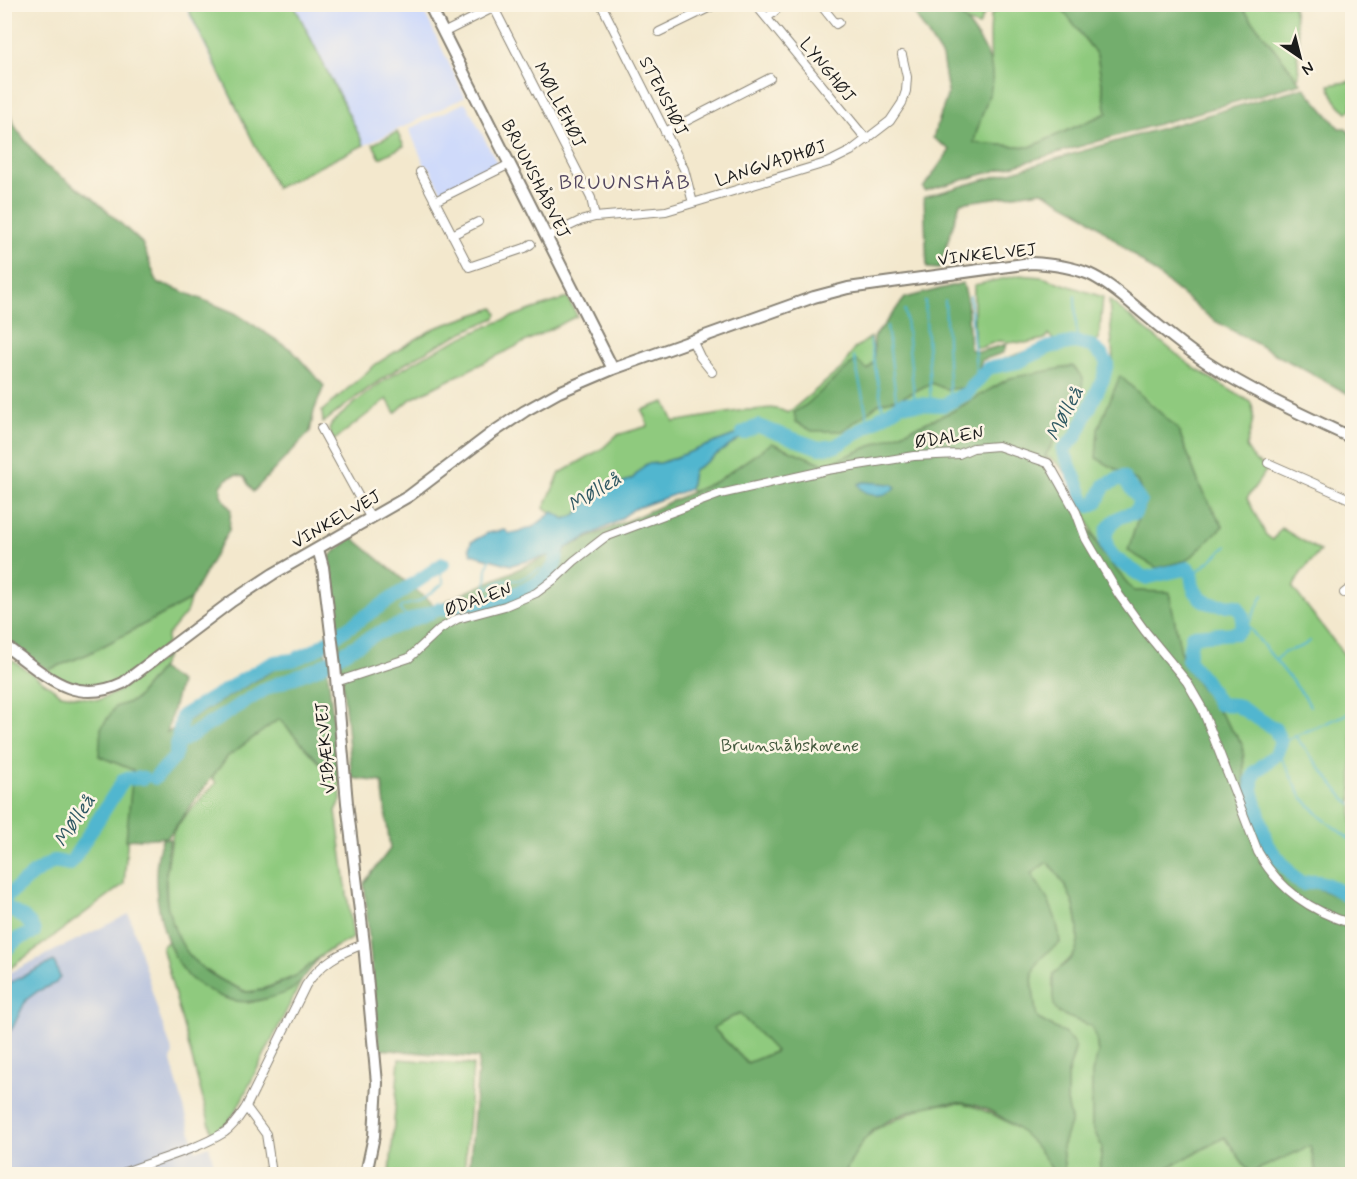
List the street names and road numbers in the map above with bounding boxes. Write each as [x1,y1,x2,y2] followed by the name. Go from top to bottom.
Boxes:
[794,33,861,108] street label: LYNGHØJ
[633,53,693,140] street label: STENSHØJ
[527,58,591,152] street label: MØLLEHØJ
[495,116,575,243] street label: BRUUNSHÅBVEJ
[712,135,830,193] street label: LANGVADHØJ
[937,238,1038,272] street label: VINKELVEJ
[913,421,986,455] street label: ØDALEN
[288,485,386,555] street label: VINKELVEJ
[442,577,515,623] street label: ØDALEN
[310,701,342,795] street label: VIBÆKVEJ

